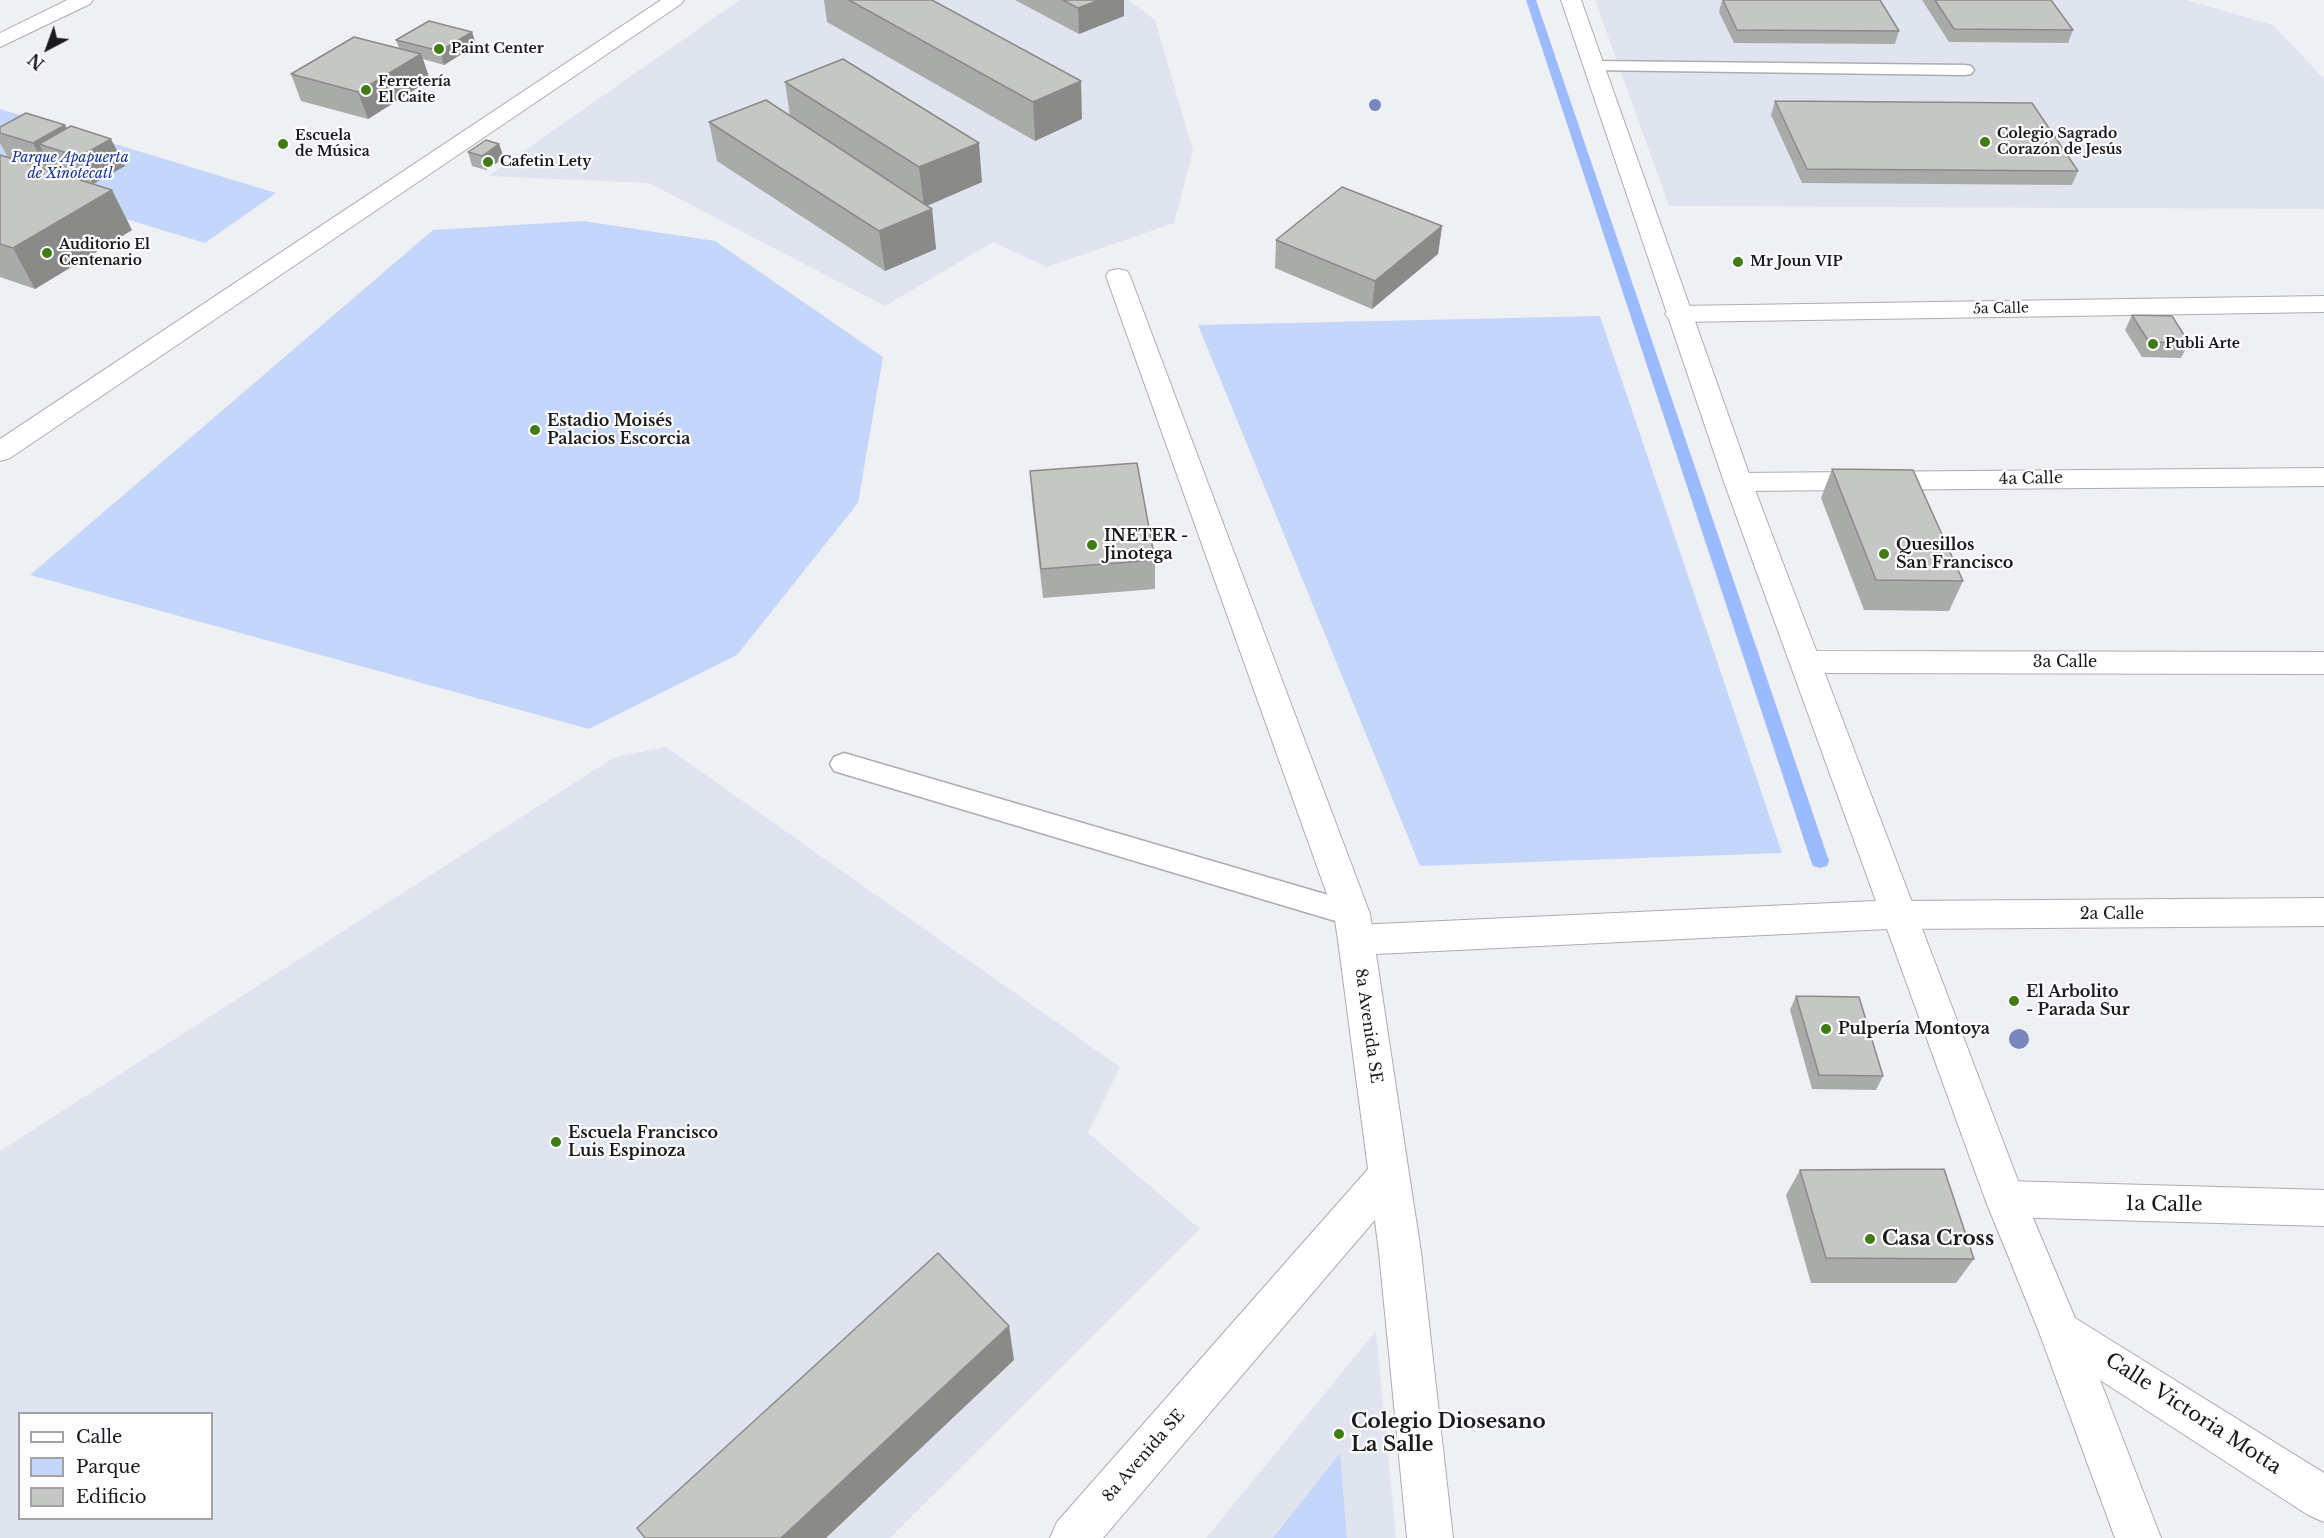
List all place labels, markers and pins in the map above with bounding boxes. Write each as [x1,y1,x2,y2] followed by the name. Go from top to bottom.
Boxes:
[451,41,544,57] place label: Paint Center
[432,42,446,56] marker: Paint Center
[378,74,451,106] place label: Ferretería El Caite
[359,83,373,97] marker: Ferretería El Caite
[1997,126,2122,158] place label: Colegio Sagrado Corazón de Jesús
[295,128,370,160] place label: Escuela de Música
[1978,135,1992,149] marker: Colegio Sagrado Corazón de Jesús
[276,137,290,151] marker: Escuela de Música
[500,154,591,170] place label: Cafetin Lety
[481,155,495,169] marker: Cafetin Lety
[59,237,150,270] place label: Auditorio El Centenario
[40,246,54,260] marker: Auditorio El Centenario
[1750,254,1843,270] place label: Mr Joun VIP
[1731,255,1745,269] marker: Mr Joun VIP
[2165,336,2240,352] place label: Publi Arte
[2146,337,2160,351] marker: Publi Arte
[547,411,691,449] place label: Estadio Moisés Palacios Escorcia
[528,423,542,437] marker: Estadio Moisés Palacios Escorcia
[1104,526,1188,564] place label: INETER - Jinotega
[1896,535,2013,573] place label: Quesillos San Francisco
[1085,538,1099,552] marker: INETER - Jinotega
[1877,547,1891,561] marker: Quesillos San Francisco
[2026,982,2130,1020] place label: El Arbolito - Parada Sur
[2007,994,2021,1008] marker: El Arbolito - Parada Sur
[1838,1019,1990,1039] place label: Pulpería Montoya
[1819,1022,1833,1036] marker: Pulpería Montoya
[568,1123,718,1161] place label: Escuela Francisco Luis Espinoza
[549,1135,563,1149] marker: Escuela Francisco Luis Espinoza
[1882,1227,1994,1251] place label: Casa Cross
[1863,1232,1877,1246] marker: Casa Cross
[1351,1410,1546,1457] place label: Colegio Diosesano La Salle
[1332,1427,1346,1441] marker: Colegio Diosesano La Salle

